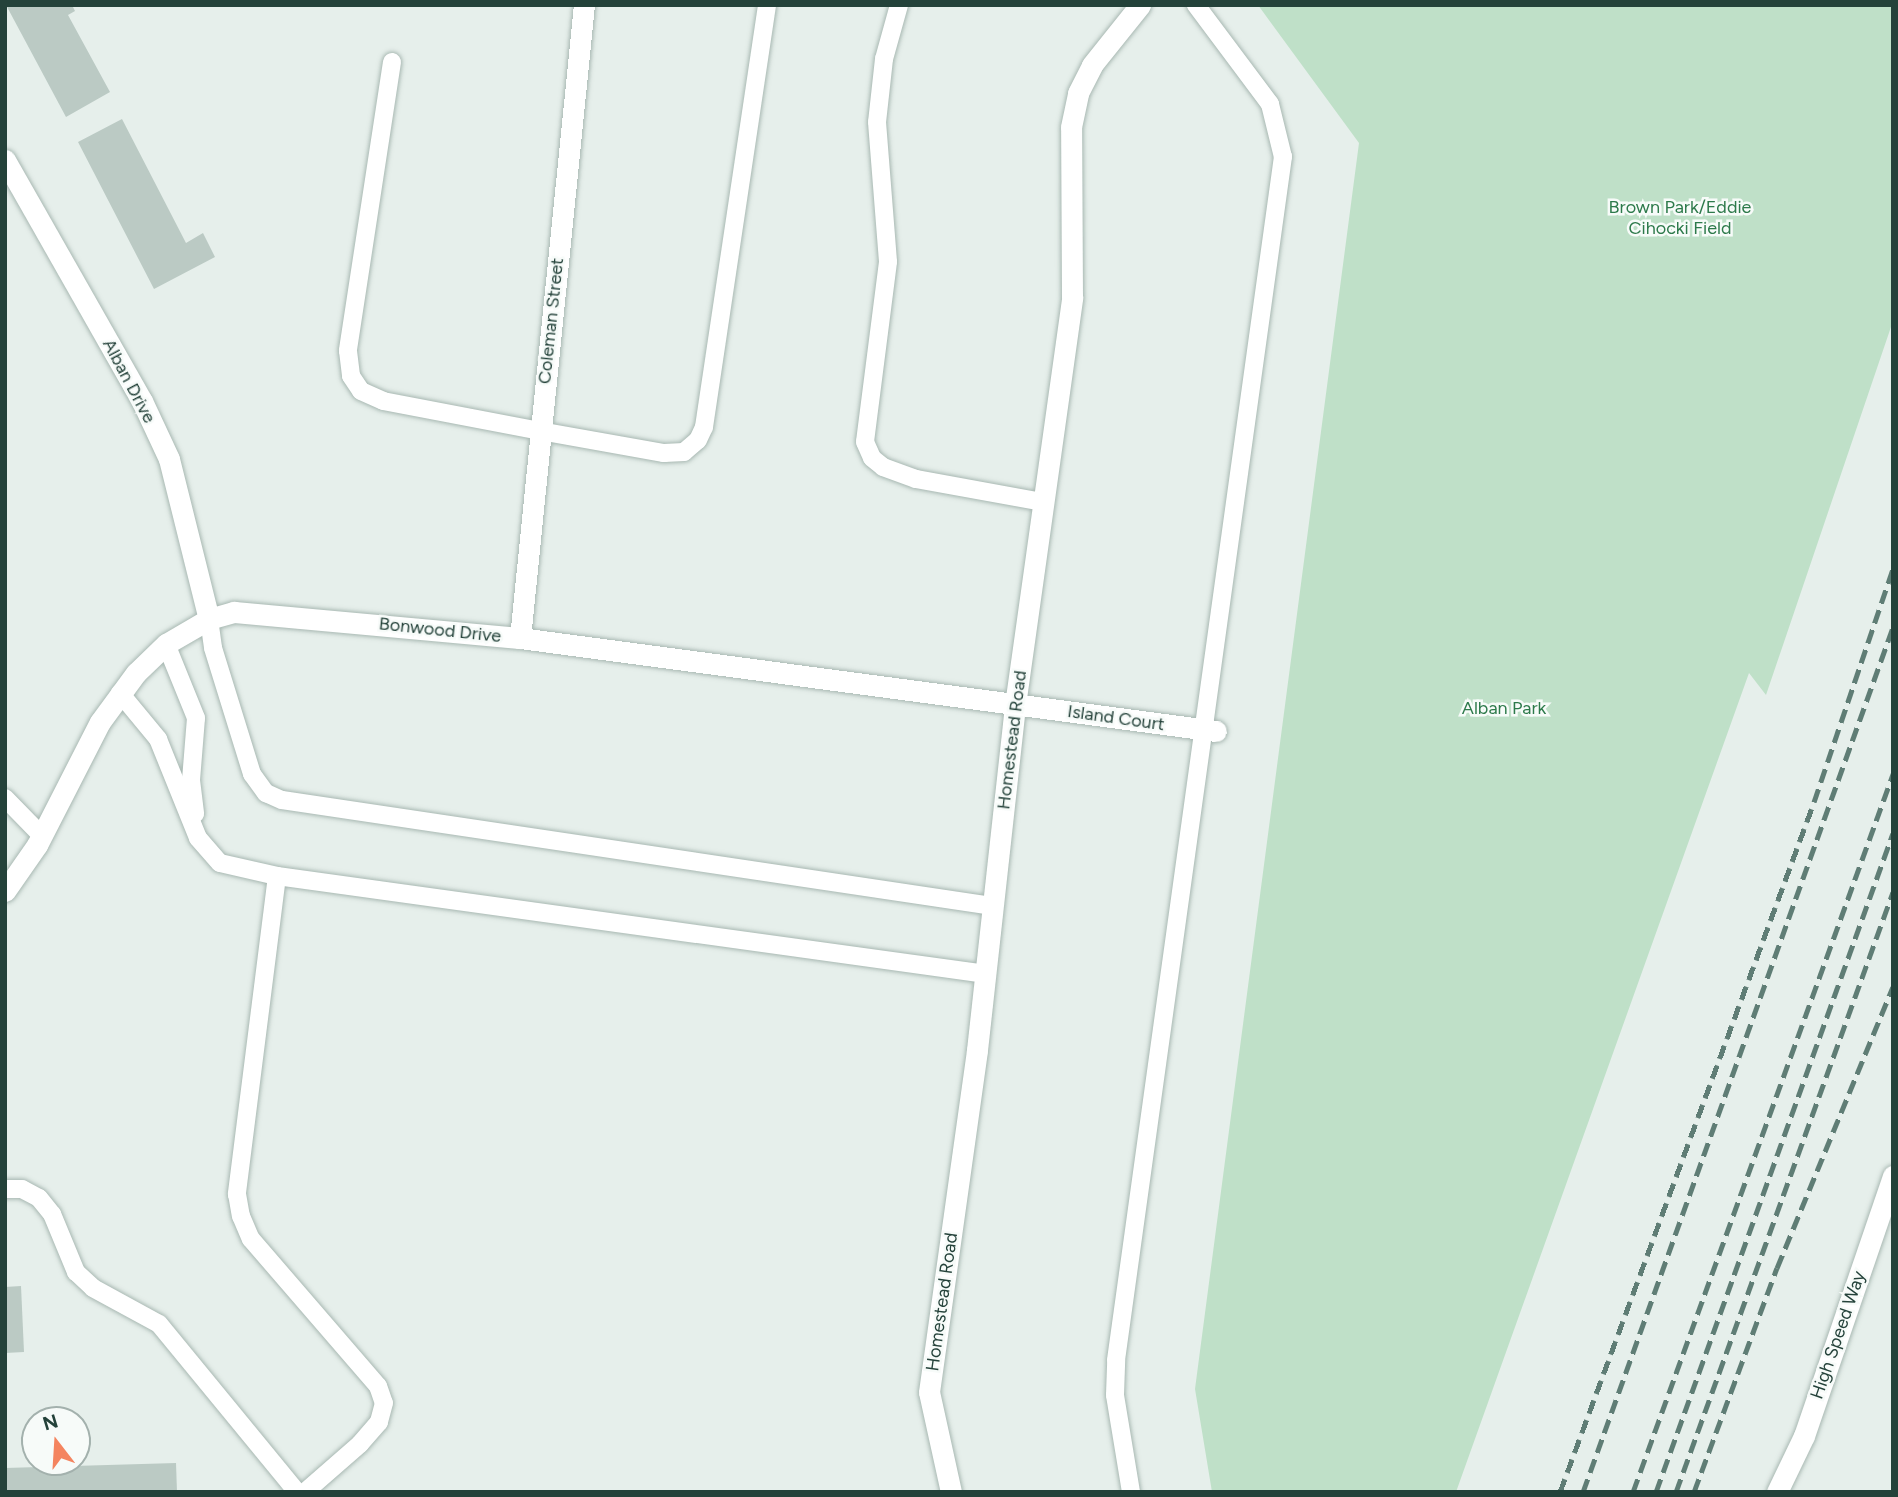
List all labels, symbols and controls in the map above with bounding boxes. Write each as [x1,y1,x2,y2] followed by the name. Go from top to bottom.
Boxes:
[1609,197,1751,240] park label: Brown Park/Eddie Cihocki Field
[534,257,568,385] street label: Coleman Street
[98,335,160,427] street label: Alban Drive
[378,613,502,647] street label: Bonwood Drive
[993,669,1031,811] street label: Homestead Road
[1462,697,1546,719] park label: Alban Park
[1066,700,1166,736] street label: Island Court
[922,1231,962,1373] street label: Homestead Road
[1806,1268,1870,1402] street label: High Speed Way
[21,1406,91,1476] north arrow
[40,1409,61,1435] text: N

